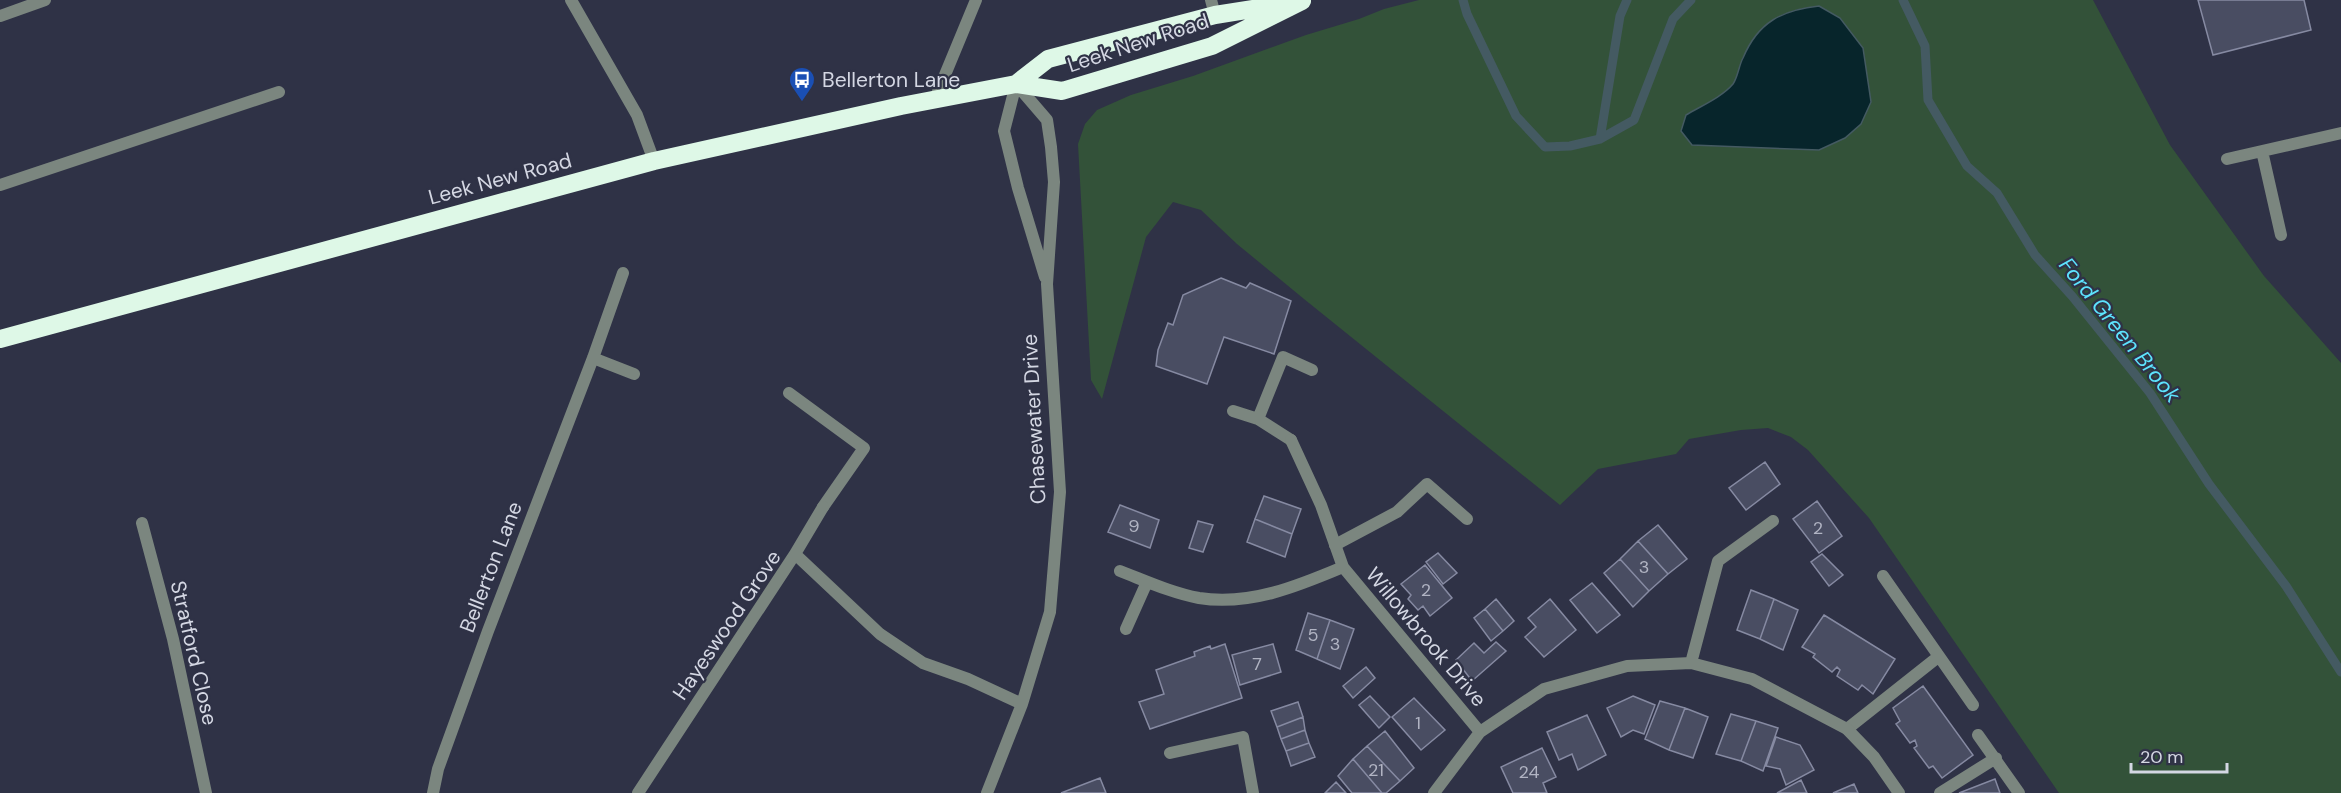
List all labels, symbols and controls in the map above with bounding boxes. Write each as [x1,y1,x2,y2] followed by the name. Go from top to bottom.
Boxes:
[1064,7,1212,79] street label: Leek New Road
[787,65,817,103] bus stop icon: Bellerton Lane
[822,66,960,94] place label: Bellerton Lane
[425,146,575,212] street label: Leek New Road
[2052,251,2188,409] water label: Ford Green Brook
[1016,333,1052,505] street label: Chasewater Drive
[453,497,529,637] street label: Bellerton Lane
[1128,514,1140,538] house number: 9
[1813,516,1823,540] house number: 2
[666,545,788,705] street label: Hayeswood Grove
[1639,555,1649,579] house number: 3
[1359,561,1493,713] street label: Willowbrook Drive
[164,578,224,728] street label: Stratford Close
[1421,578,1431,602] house number: 2
[1308,623,1318,647] house number: 5
[1330,632,1340,656] house number: 3
[1252,652,1262,676] house number: 7
[1415,711,1421,735] house number: 1
[2131,736,2227,774] scale bar
[2140,745,2183,769] text: 20 m
[1368,758,1384,782] house number: 21
[1519,760,1540,784] house number: 24

